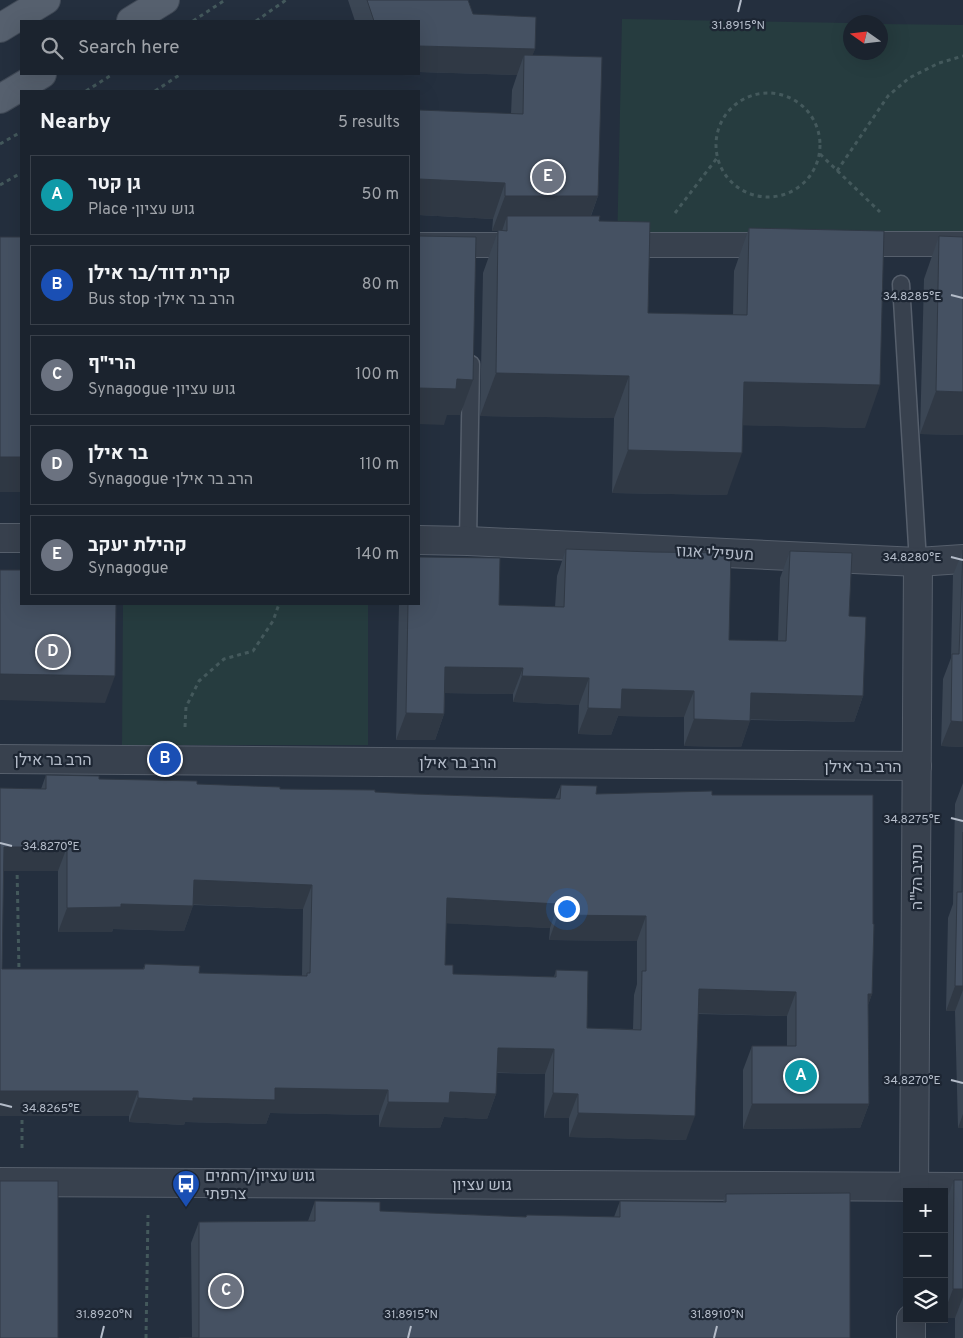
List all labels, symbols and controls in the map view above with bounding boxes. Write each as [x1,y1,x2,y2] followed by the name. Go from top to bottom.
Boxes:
[843,15,888,60] north arrow
[711,18,765,34] text: 31.8915°N
[20,20,420,75] search box
[38,34,66,62] icon: search
[78,36,180,60] text: Search here
[40,109,111,136] text: Nearby
[338,113,400,133] text: 5 results
[532,158,564,196] pin: E
[88,172,141,196] text: גן קטר
[51,185,63,205] text: A
[362,185,399,205] text: 50 m
[88,200,195,220] text: Place · גוש עציון
[88,262,231,286] text: קרית דוד/בר אילן
[51,275,63,295] text: B
[362,275,399,295] text: 80 m
[883,289,941,305] text: 34.8285°E
[88,290,235,310] text: Bus stop · הרב בר אילן
[88,352,136,376] text: הרי"ף
[52,365,62,385] text: C
[355,365,399,385] text: 100 m
[88,380,235,400] text: Synagogue · גוש עציון
[88,442,148,466] text: בר אילן
[51,455,63,475] text: D
[359,455,399,475] text: 110 m
[88,470,253,490] text: Synagogue · הרב בר אילן
[88,534,187,558] text: קהילת יעקב
[675,542,754,566] street label: מעפילי אגוז
[52,545,62,565] text: E
[356,545,399,565] text: 140 m
[883,550,941,566] text: 34.8280°E
[88,559,168,579] text: Synagogue
[37,633,69,671] pin: D
[149,740,181,778] pin: B
[14,751,92,771] street label: הרב בר אילן
[419,754,497,774] street label: הרב בר אילן
[824,758,902,778] street label: הרב בר אילן
[883,812,941,828] text: 34.8275°E
[22,839,80,855] text: 34.8270°E
[908,844,928,910] street label: נתיב הל"ה
[554,896,580,922] your location
[785,1057,817,1095] pin: A
[883,1073,941,1089] text: 34.8270°E
[22,1101,80,1117] text: 34.8265°E
[205,1167,315,1205] place label: גוש עציון/רחמים צרפתי
[171,1169,201,1208] bus stop icon: גוש עציון/רחמים צרפתי
[452,1176,512,1196] street label: גוש עציון
[903,1188,948,1323] map controls
[903,1188,948,1233] button: +
[903,1233,948,1278] button: −
[210,1272,242,1310] pin: C
[903,1278,948,1323] button: layers
[75,1307,133,1323] text: 31.8920°N
[384,1307,438,1323] text: 31.8915°N
[690,1307,744,1323] text: 31.8910°N

